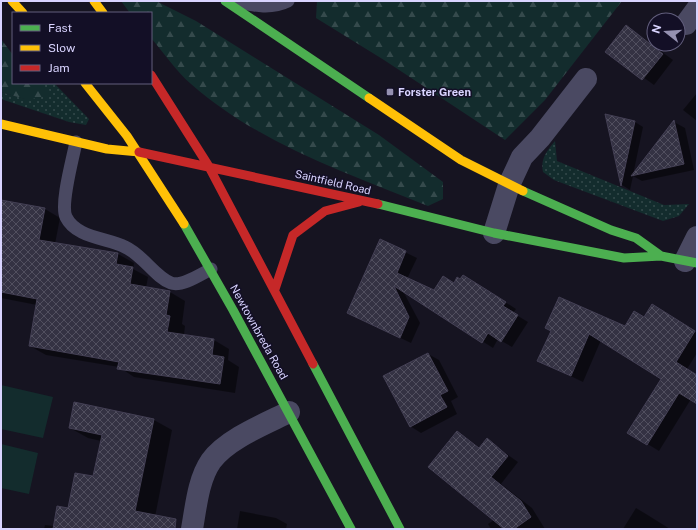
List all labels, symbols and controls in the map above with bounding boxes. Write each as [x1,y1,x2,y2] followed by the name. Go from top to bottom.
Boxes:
[12,12,152,84] legend
[646,12,686,52] north arrow
[48,21,73,35] text: Fast
[649,23,663,35] text: N
[48,41,76,55] text: Slow
[48,61,70,75] text: Jam
[398,86,471,98] place label: Forster Green
[385,87,395,97] marker: Forster Green
[294,167,372,197] street label: Saintfield Road
[228,282,290,382] street label: Newtownbreda Road

